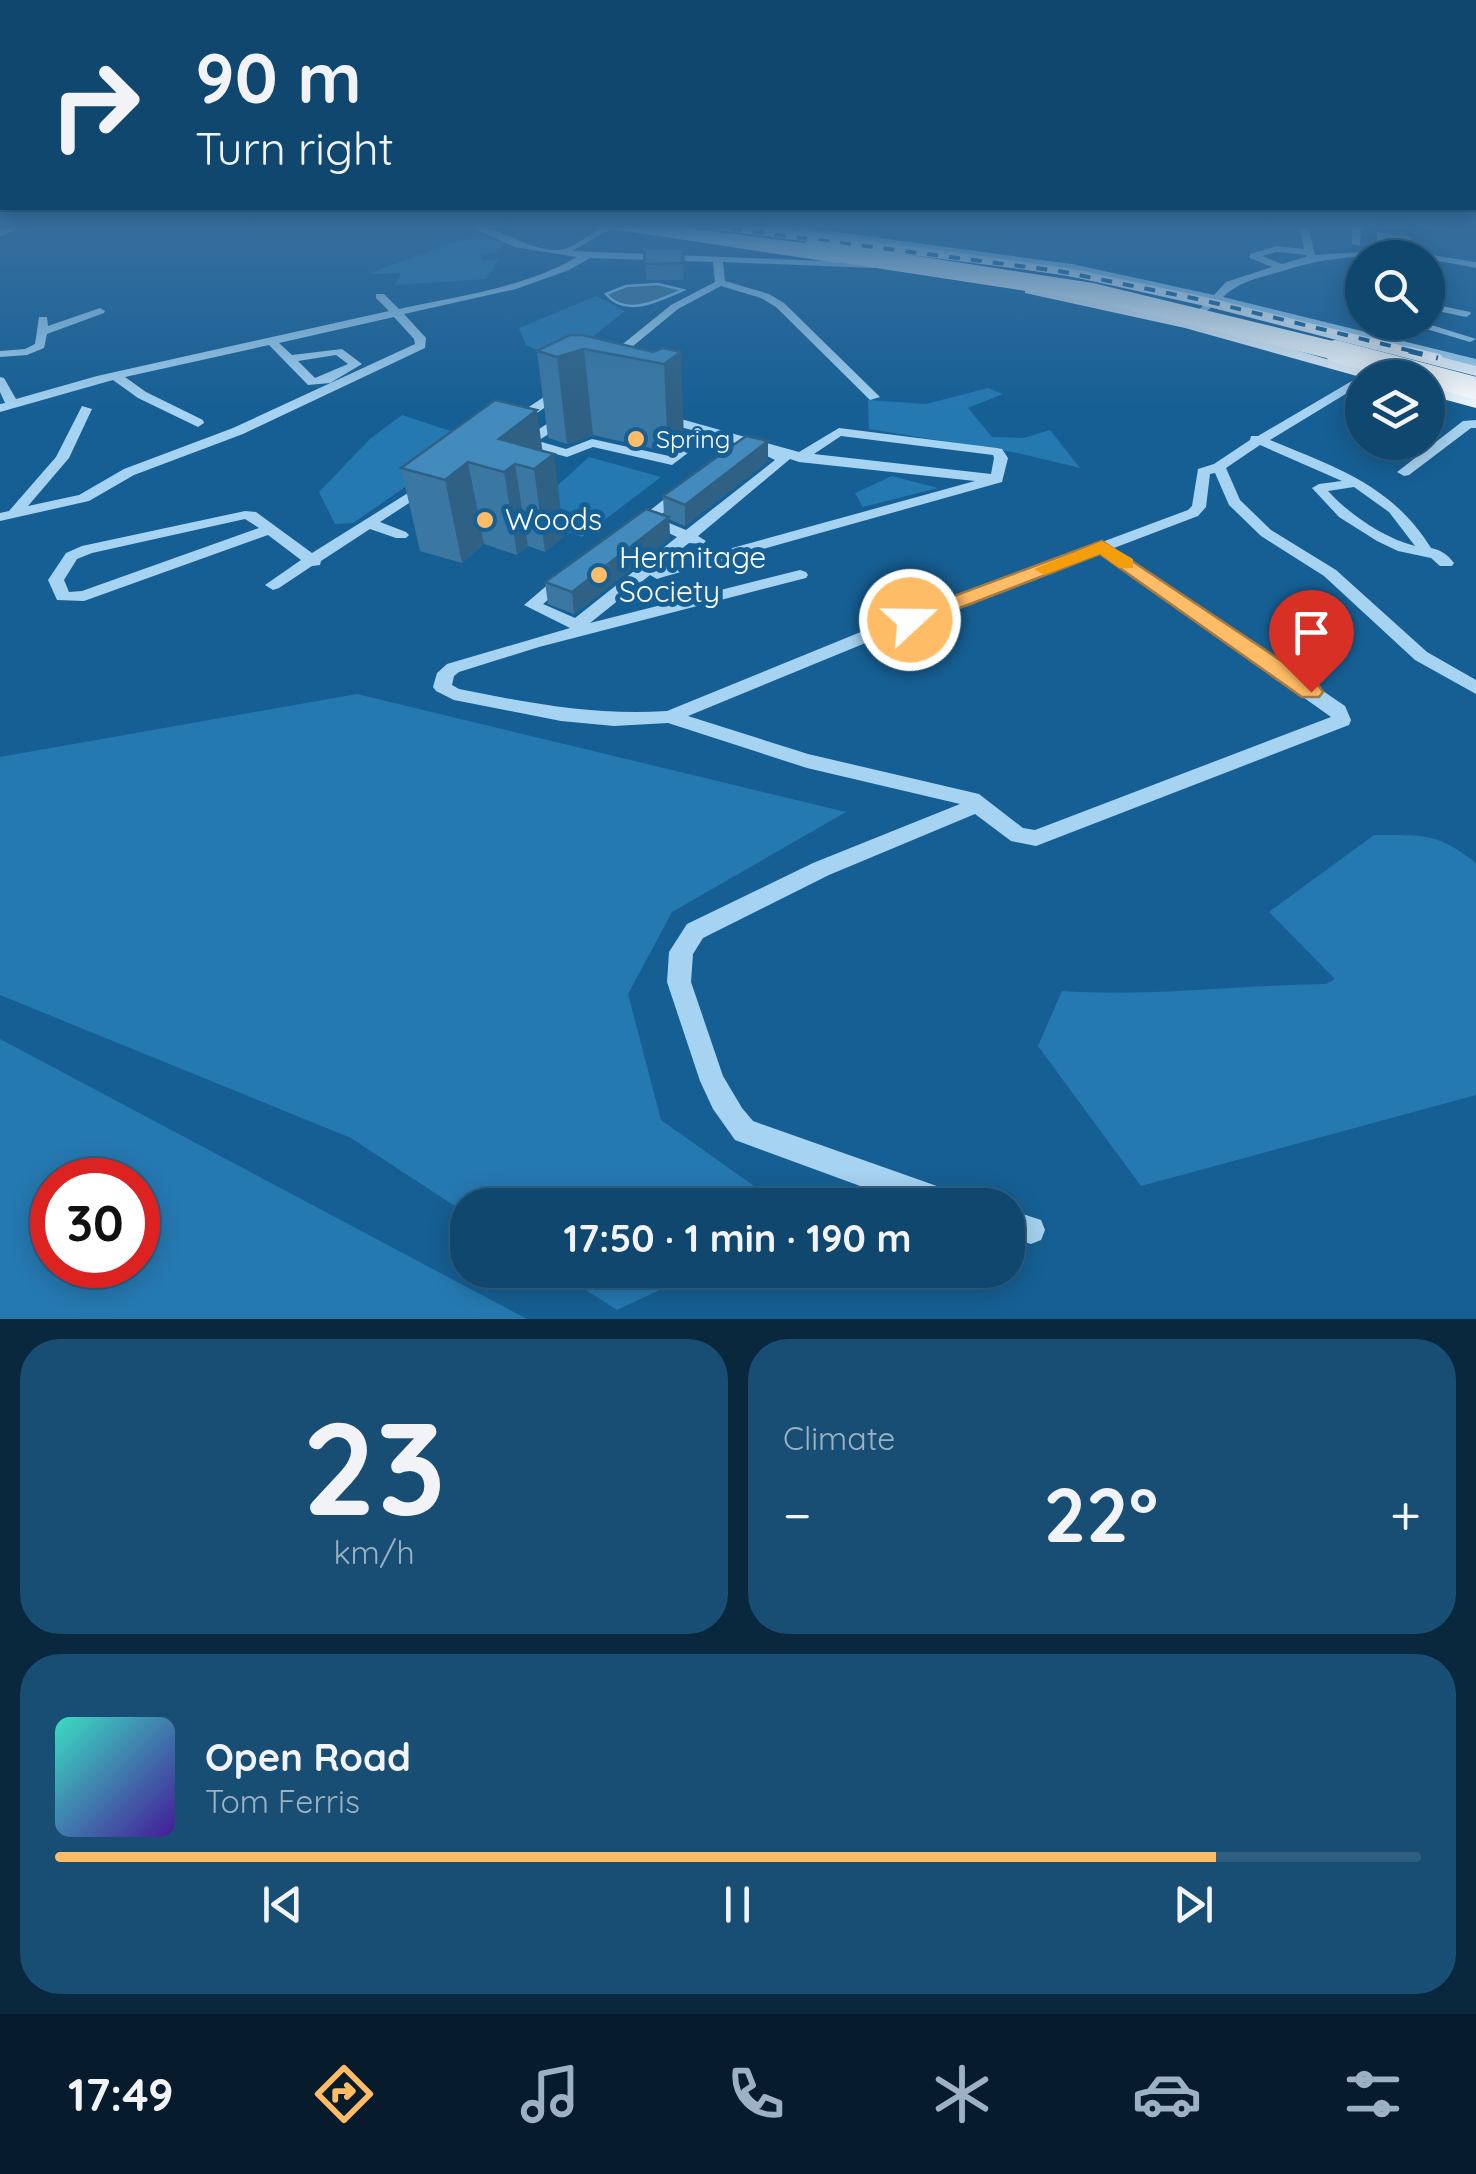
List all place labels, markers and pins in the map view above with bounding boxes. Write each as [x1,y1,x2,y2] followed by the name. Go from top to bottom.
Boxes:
[656,423,730,454] place label: Spring
[625,428,647,450] marker: Spring
[505,500,602,538] place label: Woods
[474,509,496,531] marker: Woods
[619,538,766,610] place label: Hermitage Society
[588,564,610,586] marker: Hermitage Society
[1269,590,1354,693] pin

